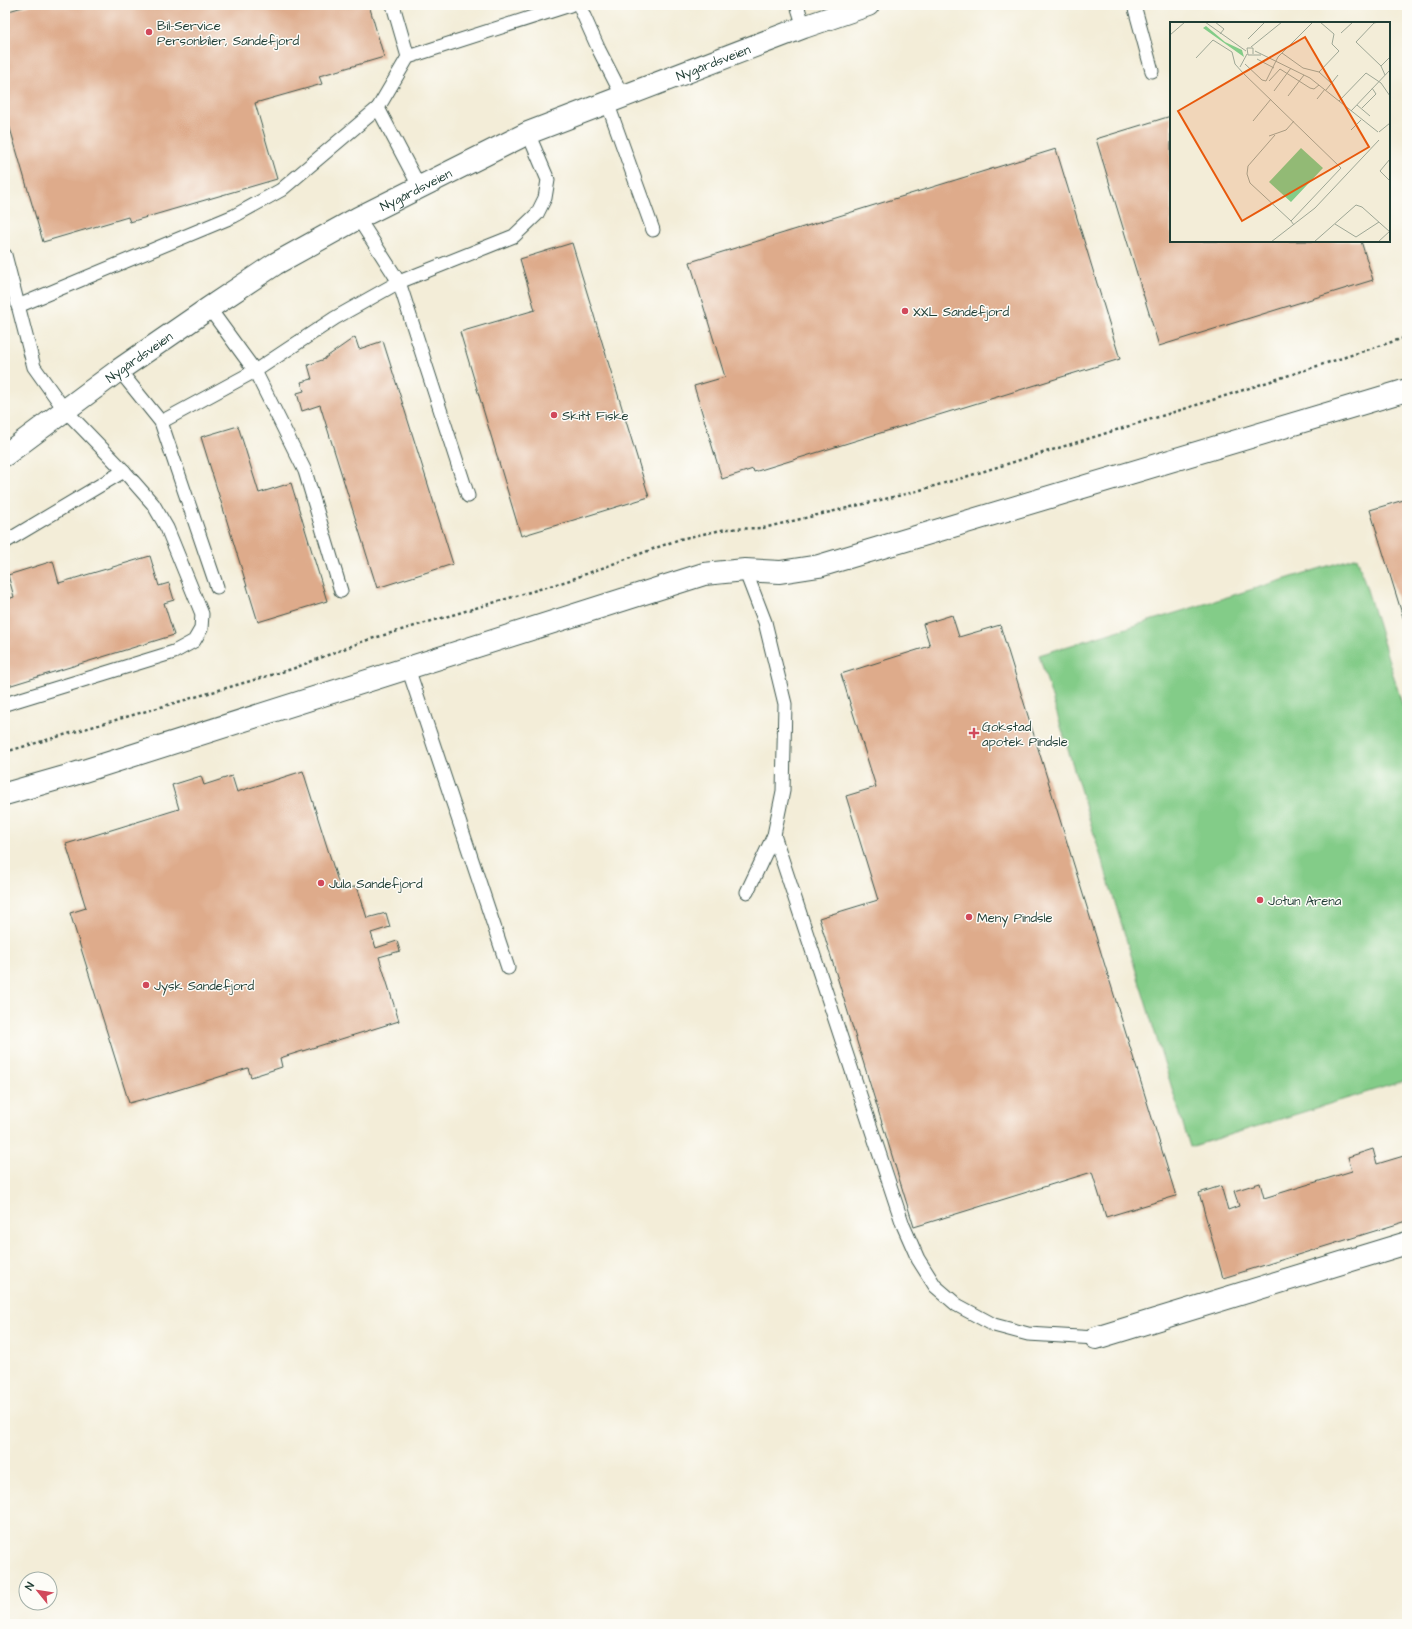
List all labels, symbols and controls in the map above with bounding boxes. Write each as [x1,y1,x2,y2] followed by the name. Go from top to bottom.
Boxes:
[157,17,300,50] place label: Bil-Service Personbiler, Sandefjord
[1170,22,1390,242] inset map
[144,27,154,37] marker: Bil-Service Personbiler, Sandefjord
[674,40,754,85] street label: Nygårdsveien
[377,164,455,216] street label: Nygårdsveien
[913,303,1009,321] place label: XXL Sandefjord
[900,306,910,316] marker: XXL Sandefjord
[102,327,177,387] street label: Nygårdsveien
[562,407,629,425] place label: Skitt Fiske
[549,410,559,420] marker: Skitt Fiske
[982,718,1068,751] place label: Gokstad apotek Pindsle
[969,728,979,738] marker: Gokstad apotek Pindsle
[329,875,423,893] place label: Jula Sandefjord
[316,878,326,888] marker: Jula Sandefjord
[1268,892,1342,910] place label: Jotun Arena
[1255,895,1265,905] marker: Jotun Arena
[977,909,1053,928] place label: Meny Pindsle
[964,912,974,922] marker: Meny Pindsle
[154,977,254,996] place label: Jysk Sandefjord
[141,980,151,990] marker: Jysk Sandefjord
[18,1571,58,1611] north arrow
[22,1579,38,1593] text: N

